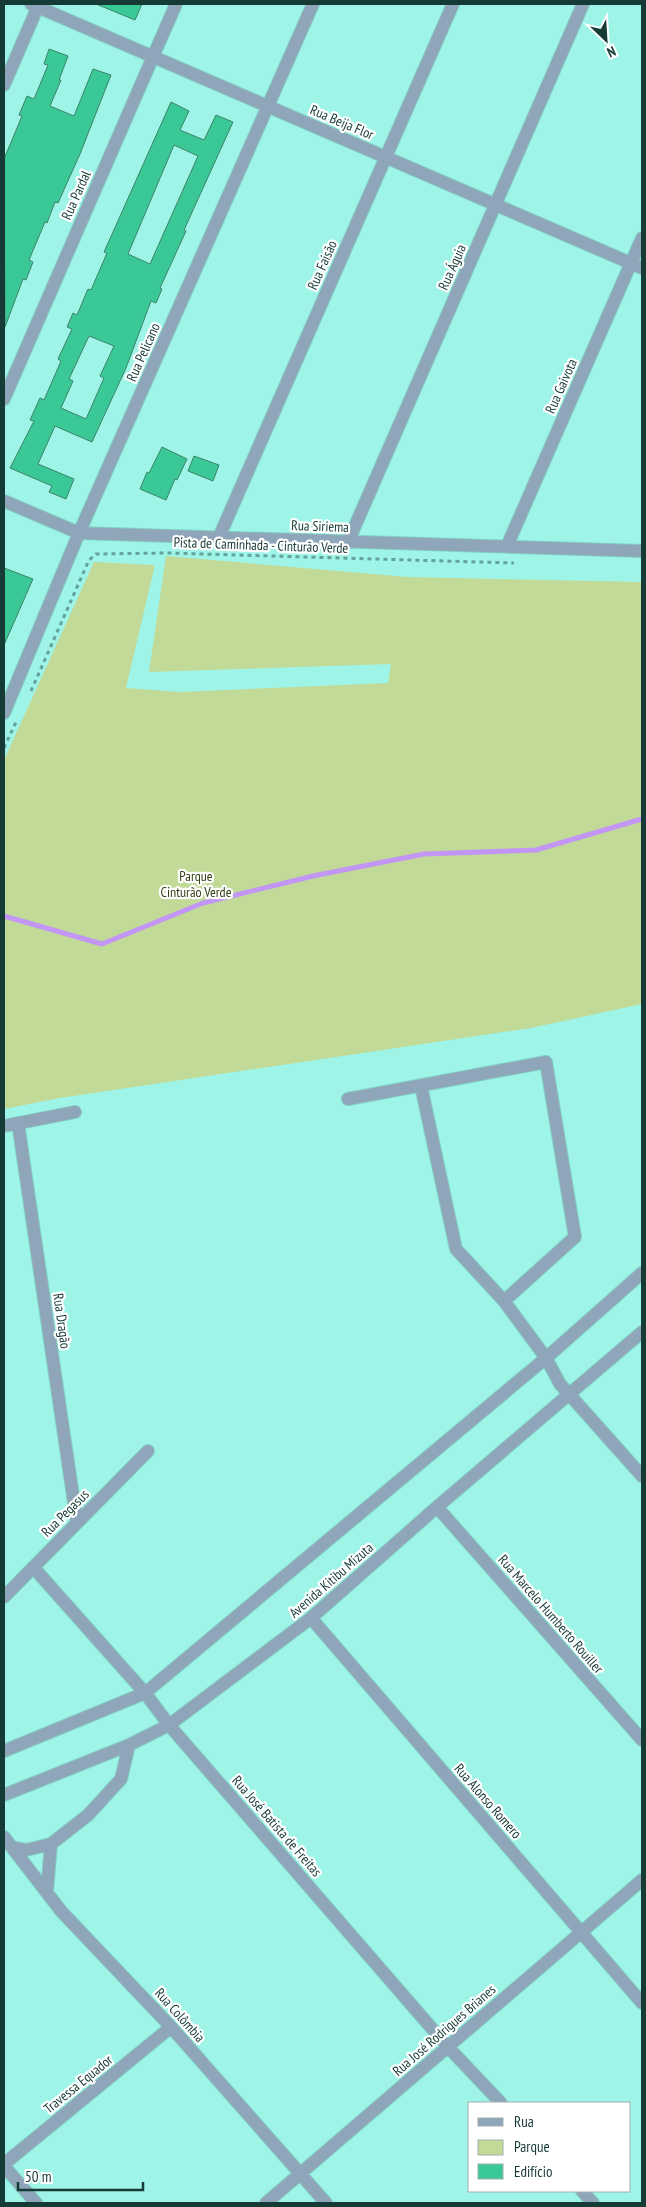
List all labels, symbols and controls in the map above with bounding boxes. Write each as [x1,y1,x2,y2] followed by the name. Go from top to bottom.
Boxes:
[581,15,631,65] north arrow
[604,42,619,62] text: N
[308,101,377,143] street label: Rua Beija Flor
[57,167,95,222] street label: Rua Pardal
[303,238,341,292] street label: Rua Faisão
[434,241,470,293] street label: Rua Águia
[122,320,164,384] street label: Rua Pelicano
[541,356,581,416] street label: Rua Gaivota
[291,516,349,536] street label: Rua Siriema
[173,533,349,557] street label: Pista de Caminhada - Cinturão Verde
[161,867,232,901] park label: Parque Cinturão Verde
[49,1292,75,1350] street label: Rua Dragão
[37,1485,93,1541] street label: Rua Pegasus
[285,1539,377,1621] street label: Avenida Kitibu Mizuta
[495,1551,608,1677] street label: Rua Marcelo Humberto Rouiller
[450,1760,526,1842] street label: Rua Alonso Romero
[228,1772,326,1880] street label: Rua José Batista de Freitas
[389,1980,499,2080] street label: Rua José Rodrigues Brianes
[151,1984,209,2046] street label: Rua Colômbia
[40,2051,116,2117] street label: Travessa Equador
[468,2102,631,2192] legend
[514,2112,534,2131] text: Rua
[514,2137,550,2156] text: Parque
[18,2160,142,2192] scale bar
[514,2162,552,2181] text: Edifício
[25,2167,51,2186] text: 50 m

